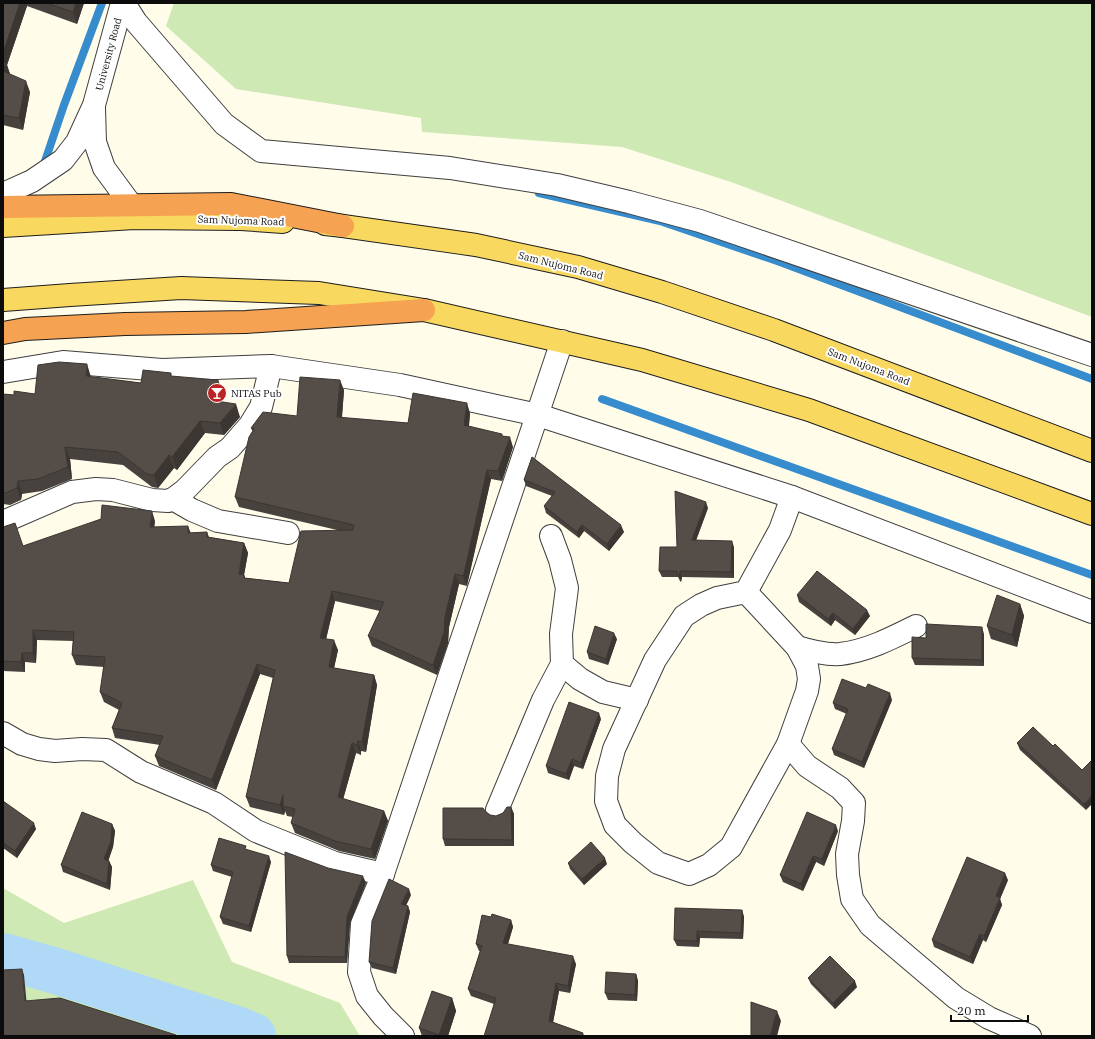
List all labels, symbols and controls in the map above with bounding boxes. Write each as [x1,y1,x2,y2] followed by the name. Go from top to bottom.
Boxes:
[92,16,124,92] street label: University Road
[197,212,285,229] street label: Sam Nujoma Road
[517,249,605,282] street label: Sam Nujoma Road
[826,345,912,388] street label: Sam Nujoma Road
[206,382,228,404] bar icon: NITAS Pub
[231,387,282,400] place label: NITAS Pub
[951,997,1028,1023] scale bar
[957,1003,986,1018] text: 20 m

